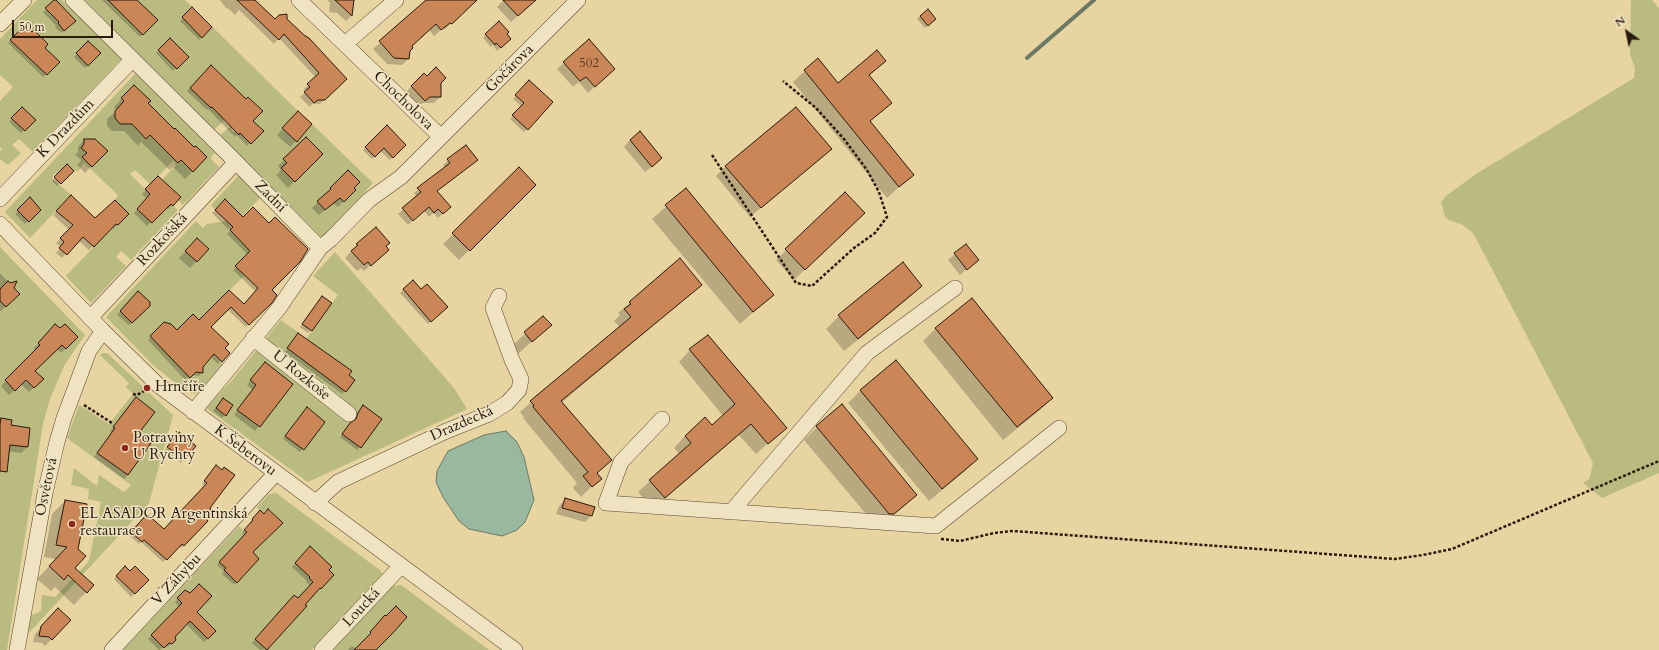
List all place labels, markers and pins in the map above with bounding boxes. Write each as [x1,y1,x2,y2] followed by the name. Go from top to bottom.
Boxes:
[155,379,205,397] place label: Hrnčíře
[142,383,152,393] marker: Hrnčíře
[133,430,195,465] place label: Potraviny U Rychty
[120,443,130,453] marker: Potraviny U Rychty
[80,506,248,541] place label: EL ASADOR Argentinská restaurace
[67,519,77,529] marker: EL ASADOR Argentinská restaurace

